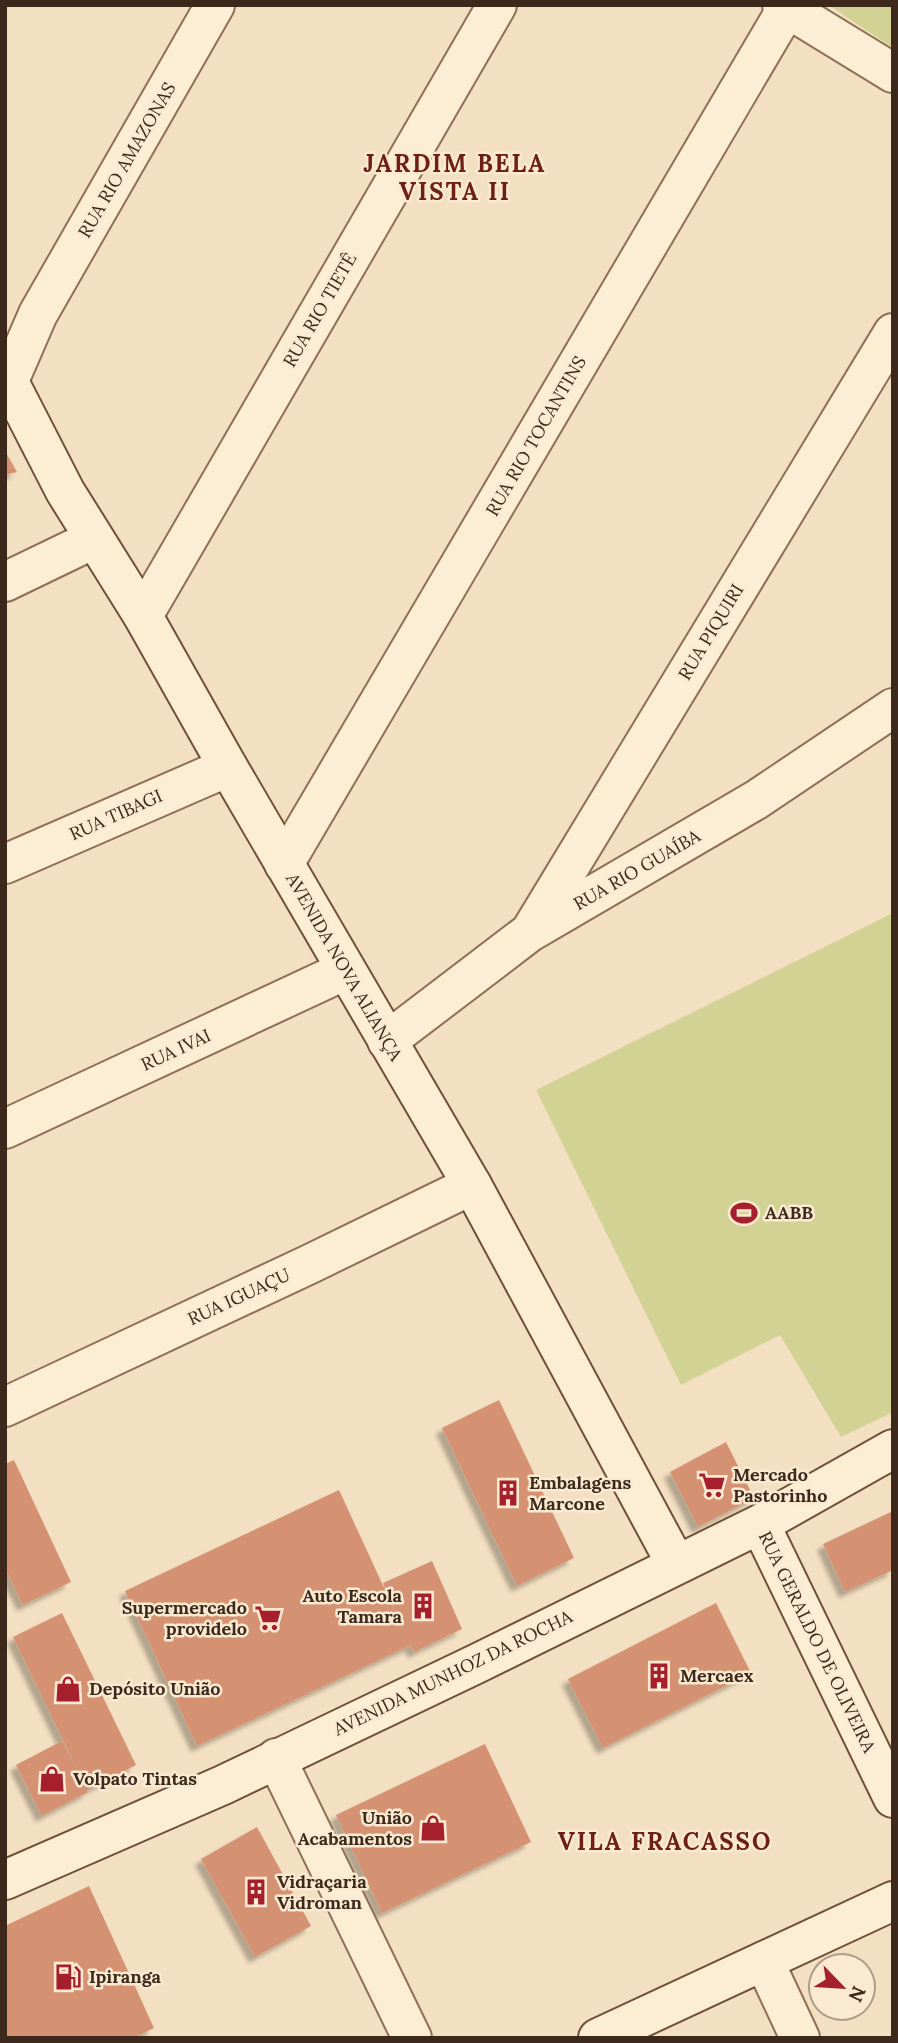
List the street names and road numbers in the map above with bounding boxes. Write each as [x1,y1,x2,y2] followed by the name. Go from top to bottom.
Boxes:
[73,78,181,242] street label: RUA RIO AMAZONAS
[278,249,362,371] street label: RUA RIO TIETÊ
[480,352,591,520] street label: RUA RIO TOCANTINS
[673,579,748,684] street label: RUA PIQUIRI
[66,784,166,845] street label: RUA TIBAGI
[569,824,705,915] street label: RUA RIO GUAÍBA
[281,868,408,1065] street label: AVENIDA NOVA ALIANÇA
[137,1023,214,1076] street label: RUA IVAI
[184,1263,294,1330] street label: RUA IGUAÇU
[754,1527,882,1757] street label: RUA GERALDO DE OLIVEIRA
[329,1604,577,1741] street label: AVENIDA MUNHOZ DA ROCHA

